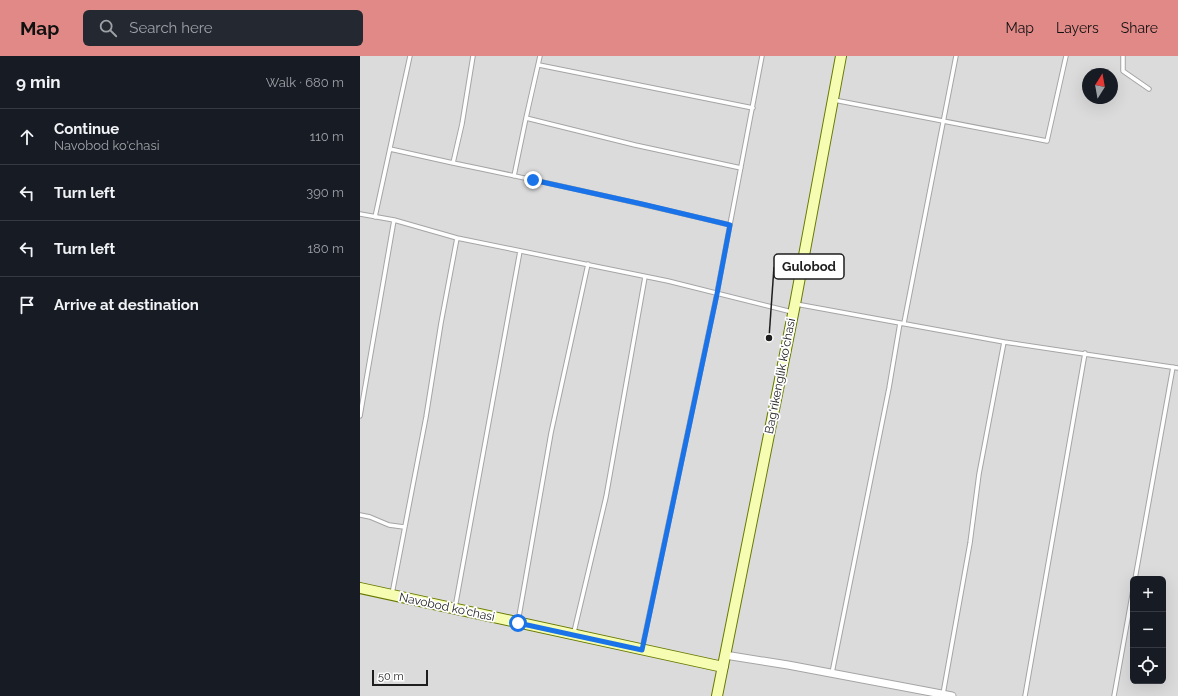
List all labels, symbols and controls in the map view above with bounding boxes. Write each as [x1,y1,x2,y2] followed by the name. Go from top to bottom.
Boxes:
[83,10,363,46] search box
[20,17,59,39] text: Map
[97,17,119,39] icon: search
[129,19,213,37] text: Search here
[1006,20,1034,36] text: Map
[1056,20,1099,36] text: Layers
[1121,20,1158,36] text: Share
[1082,68,1118,104] north arrow
[16,72,61,92] text: 9 min
[266,75,344,90] text: Walk · 680 m
[54,120,119,138] text: Continue
[16,126,38,148] icon: ahead
[310,129,344,144] text: 110 m
[54,138,160,153] text: Navobod ko'chasi
[524,171,542,189] route end
[16,182,38,204] icon: left
[54,184,115,202] text: Turn left
[306,185,344,200] text: 390 m
[16,238,38,260] icon: left
[54,240,115,258] text: Turn left
[308,241,344,256] text: 180 m
[774,254,844,279] callout: Gulobod
[782,259,836,274] text: Gulobod
[16,294,38,316] icon: arrive
[54,296,199,314] text: Arrive at destination
[762,317,798,435] street label: Bag'rikenglik ko'chasi
[1130,576,1166,684] map controls
[1130,576,1166,612] button: +
[398,590,496,624] street label: Navobod ko'chasi
[1130,612,1166,648] button: −
[509,614,527,632] route start
[1130,648,1166,684] button: locate
[372,668,428,687] scale bar
[378,670,404,683] text: 50 m

